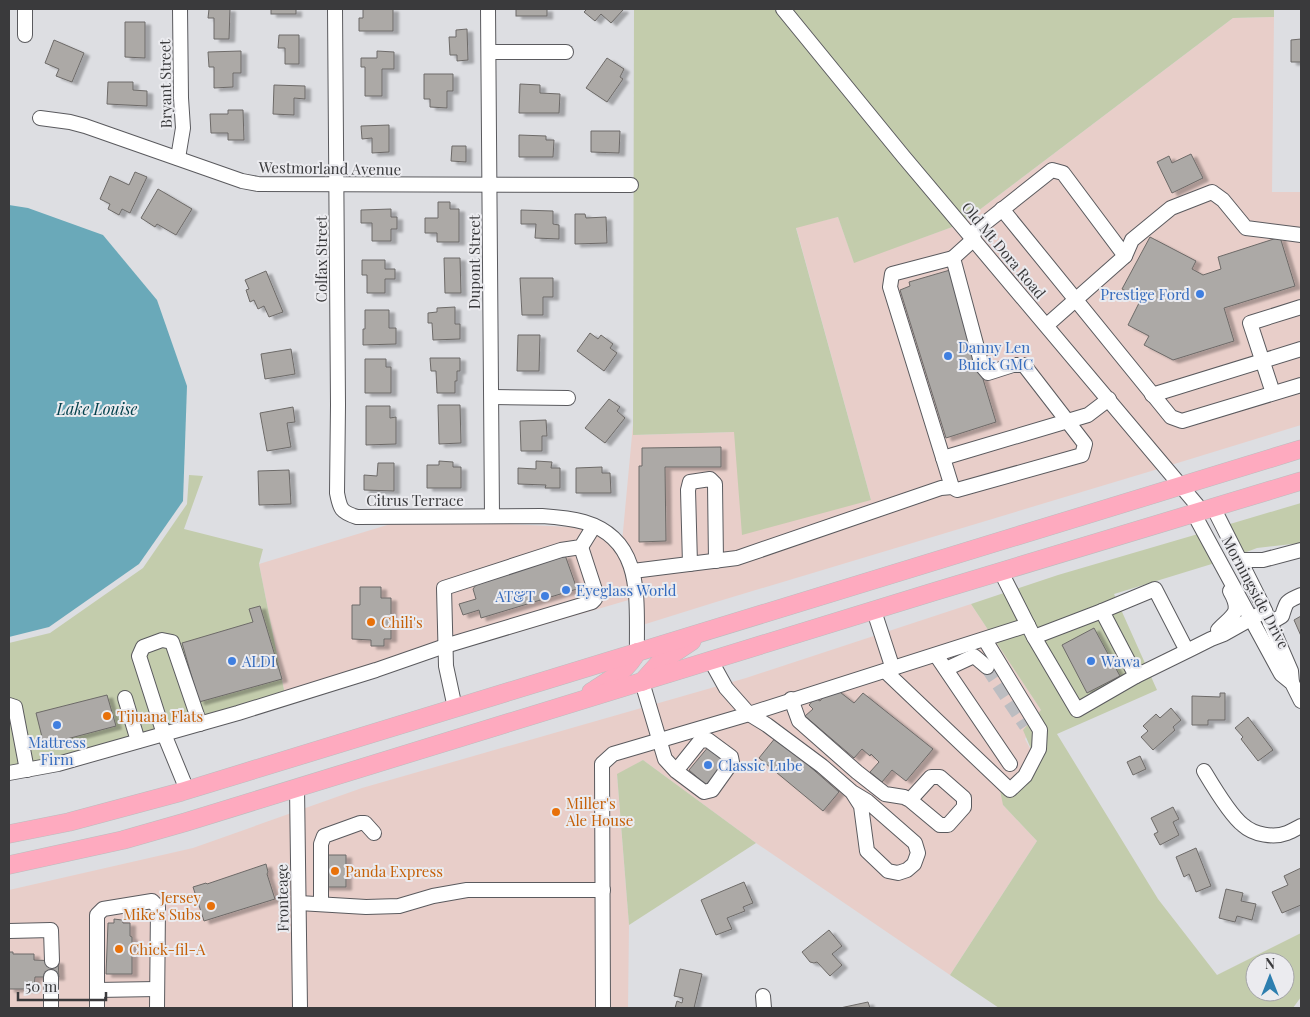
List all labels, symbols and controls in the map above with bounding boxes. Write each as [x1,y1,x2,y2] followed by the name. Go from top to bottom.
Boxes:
[154,39,176,129] street label: Bryant Street
[258,157,401,179] street label: Westmorland Avenue
[958,198,1050,303] street label: Old Mt Dora Road
[464,214,484,309] street label: Dupont Street
[311,215,331,302] street label: Colfax Street
[1100,284,1190,304] place label: Prestige Ford
[1194,288,1206,300] marker: Prestige Ford
[958,337,1033,374] place label: Danny Len Buick GMC
[942,350,954,362] marker: Danny Len Buick GMC
[56,398,138,419] water label: Lake Louise
[366,490,464,510] street label: Citrus Terrace
[1218,532,1294,652] street label: Morningside Drive
[576,580,677,600] place label: Eyeglass World
[560,584,572,596] marker: Eyeglass World
[494,586,535,606] place label: AT&T
[539,590,551,602] marker: AT&T
[381,612,423,632] place label: Chili's
[365,616,377,628] marker: Chili's
[241,651,276,671] place label: ALDI
[1100,651,1141,671] place label: Wawa
[226,655,238,667] marker: ALDI
[1085,655,1097,667] marker: Wawa
[117,706,203,726] place label: Tijuana Flats
[101,710,113,722] marker: Tijuana Flats
[51,719,63,731] marker: Mattress Firm
[28,732,86,769] place label: Mattress Firm
[718,755,802,775] place label: Classic Lube
[702,759,714,771] marker: Classic Lube
[565,793,633,830] place label: Miller's Ale House
[550,806,562,818] marker: Miller's Ale House
[345,861,443,881] place label: Panda Express
[271,864,293,932] street label: Fronteage
[329,865,341,877] marker: Panda Express
[123,887,201,924] place label: Jersey Mike's Subs
[205,900,217,912] marker: Jersey Mike's Subs
[129,939,206,959] place label: Chick-fil-A
[113,943,125,955] marker: Chick-fil-A
[1245,952,1295,1002] north arrow
[1265,954,1275,973] text: N
[18,970,105,1002] scale bar
[25,976,58,996] text: 50 m

